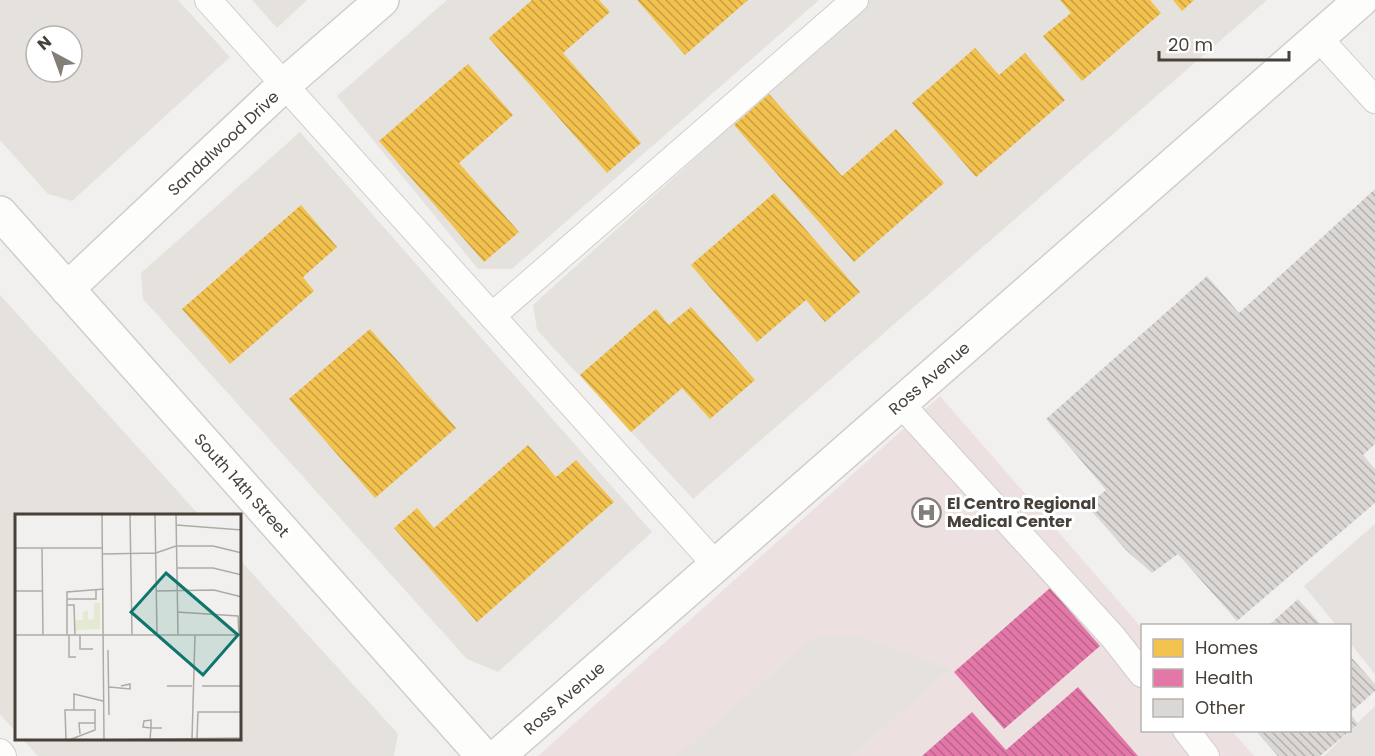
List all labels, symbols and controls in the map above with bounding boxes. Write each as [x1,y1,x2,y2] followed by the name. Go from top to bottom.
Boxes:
[24,24,84,84] north arrow
[1159,24,1290,62] scale bar
[32,30,57,56] text: N
[1168,32,1213,57] text: 20 m
[163,86,284,201] street label: Sandalwood Drive
[884,337,975,420] street label: Ross Avenue
[189,428,295,542] street label: South 14th Street
[947,492,1096,533] place label: El Centro Regional Medical Center
[910,496,942,528] hospital icon: El Centro Regional Medical Center
[15,514,242,741] inset map
[1141,624,1351,732] legend
[1195,635,1258,660] text: Homes
[519,657,610,740] street label: Ross Avenue
[1195,665,1253,690] text: Health
[1195,695,1245,720] text: Other

